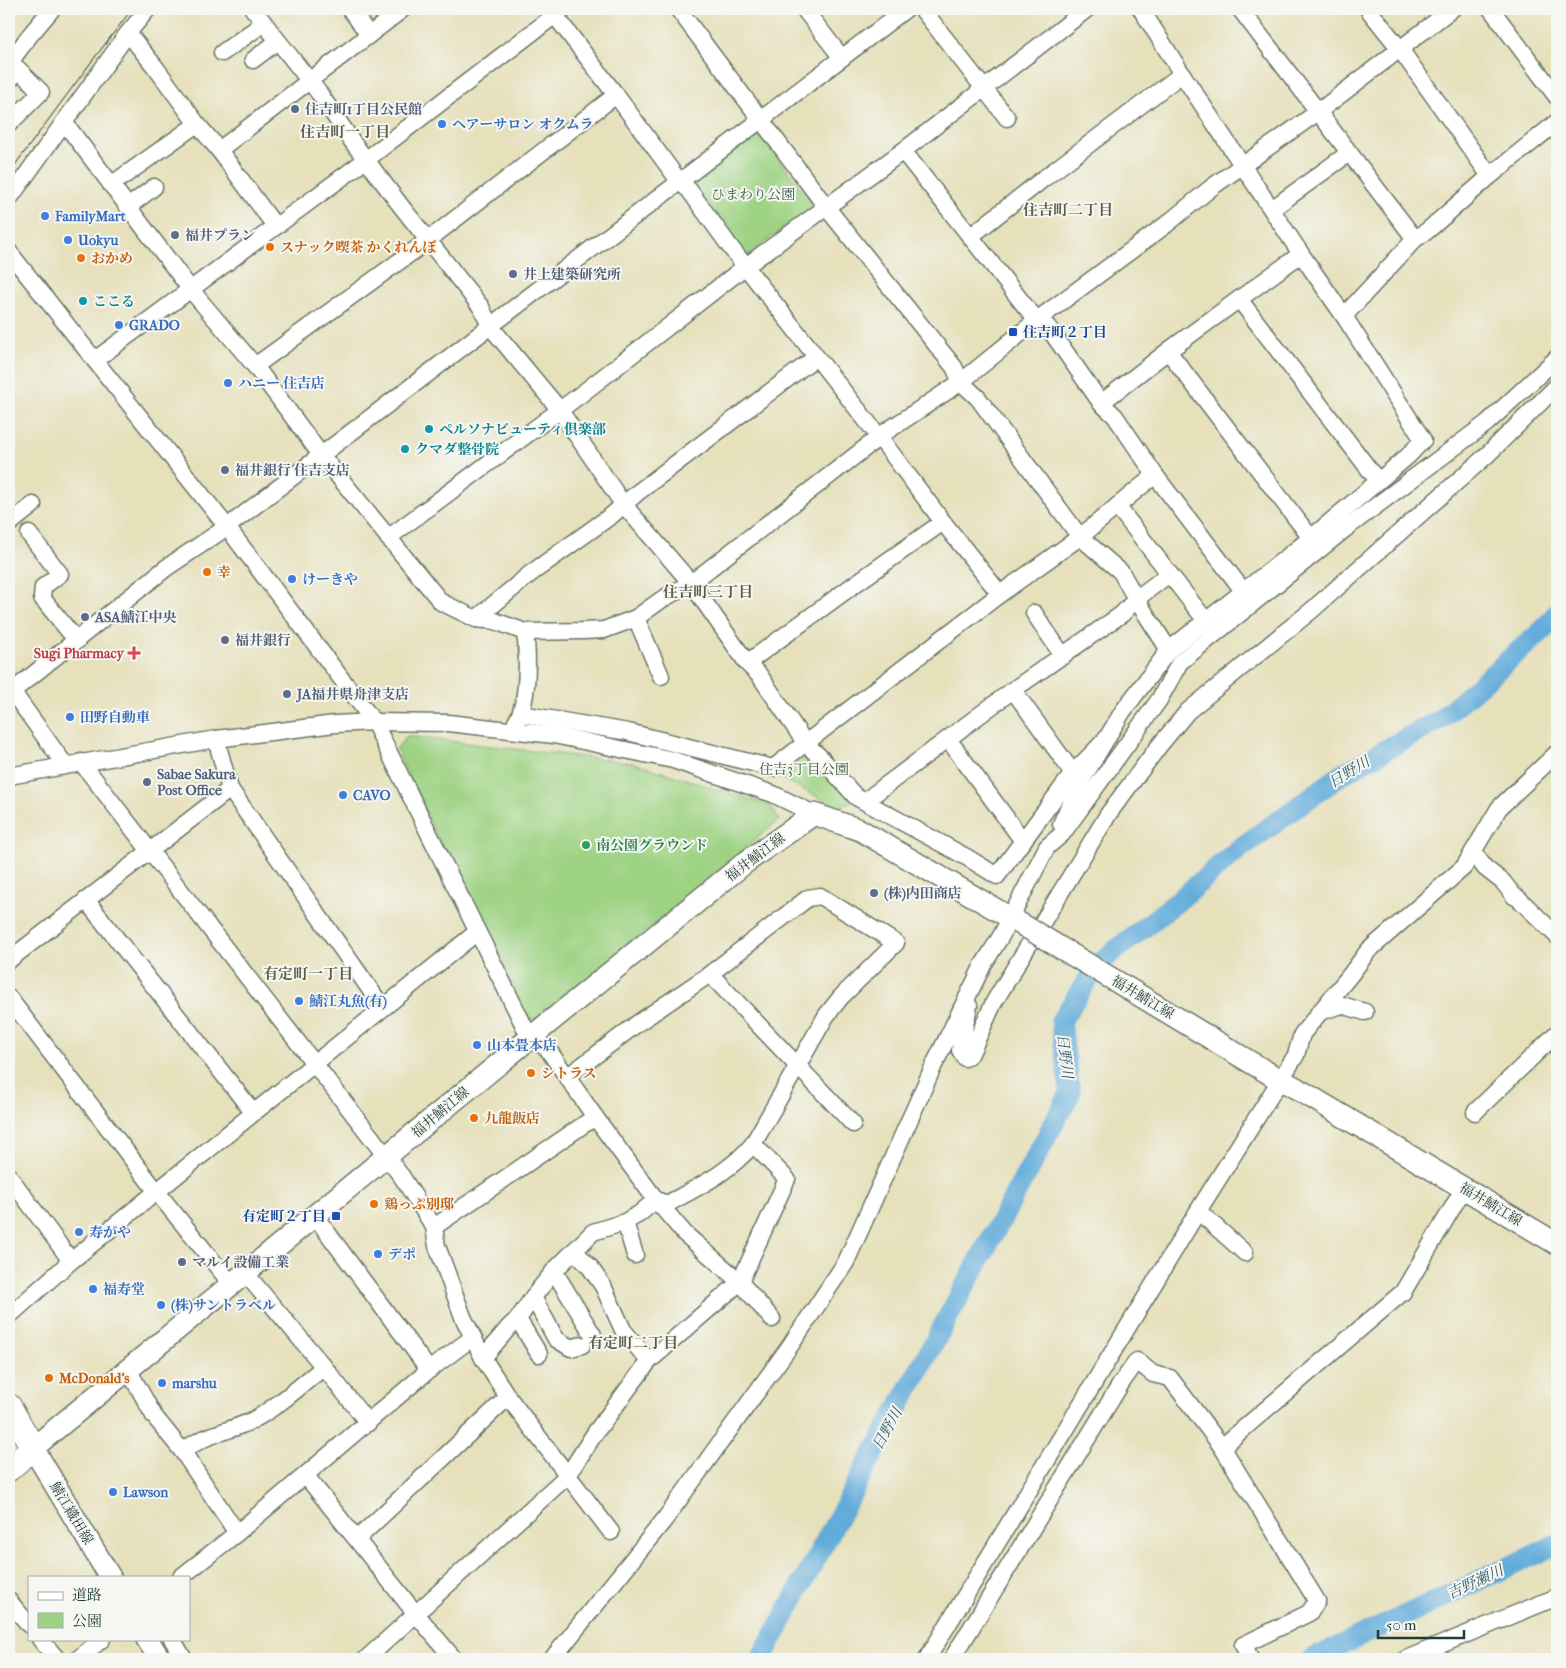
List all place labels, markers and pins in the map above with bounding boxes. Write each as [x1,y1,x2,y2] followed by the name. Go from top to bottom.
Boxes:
[305,101,422,118] place label: 住吉町1丁目公民館
[289,103,301,115] marker: 住吉町1丁目公民館
[452,116,594,133] place label: ヘアーサロン オクムラ
[436,118,448,130] marker: ヘアーサロン オクムラ
[54,208,127,225] place label: FamilyMart
[39,210,51,222] marker: FamilyMart
[185,227,255,244] place label: 福井プラン
[169,229,181,241] marker: 福井プラン
[77,232,119,249] place label: Uokyu
[62,234,74,246] marker: Uokyu
[280,239,436,256] place label: スナック喫茶 かくれんぼ
[264,241,276,253] marker: スナック喫茶 かくれんぼ
[91,250,133,267] place label: おかめ
[75,252,87,264] marker: おかめ
[523,266,621,283] place label: 井上建築研究所
[507,268,519,280] marker: 井上建築研究所
[93,293,135,310] place label: ここる
[77,295,89,307] marker: ここる
[129,317,180,334] place label: GRADO
[113,319,125,331] marker: GRADO
[1023,324,1107,341] place label: 住吉町２丁目
[1007,326,1019,338] marker: 住吉町２丁目
[238,375,325,392] place label: ハニー 住吉店
[222,377,234,389] marker: ハニー 住吉店
[439,421,606,438] place label: ペルソナビューティ倶楽部
[423,423,435,435] marker: ペルソナビューティ倶楽部
[415,441,499,458] place label: クマダ整骨院
[399,443,411,455] marker: クマダ整骨院
[235,462,350,479] place label: 福井銀行 住吉支店
[219,464,231,476] marker: 福井銀行 住吉支店
[217,564,231,581] place label: 幸
[201,566,213,578] marker: 幸
[302,571,358,588] place label: けーきや
[286,573,298,585] marker: けーきや
[94,609,176,626] place label: ASA鯖江中央
[79,611,91,623] marker: ASA鯖江中央
[235,632,291,649] place label: 福井銀行
[219,634,231,646] marker: 福井銀行
[34,645,126,662] place label: Sugi Pharmacy
[128,647,140,659] marker: Sugi Pharmacy
[295,686,409,703] place label: JA福井県舟津支店
[281,688,293,700] marker: JA福井県舟津支店
[80,709,150,726] place label: 田野自動車
[64,711,76,723] marker: 田野自動車
[157,766,236,799] place label: Sabae Sakura Post Office
[141,776,153,788] marker: Sabae Sakura Post Office
[353,787,391,804] place label: CAVO
[337,789,349,801] marker: CAVO
[596,837,708,854] place label: 南公園グラウンド
[580,839,592,851] marker: 南公園グラウンド
[884,885,962,902] place label: (株)内田商店
[868,887,880,899] marker: (株)内田商店
[309,993,387,1010] place label: 鯖江丸魚(有)
[293,995,305,1007] marker: 鯖江丸魚(有)
[487,1037,557,1054] place label: 山本畳本店
[471,1039,483,1051] marker: 山本畳本店
[541,1065,597,1082] place label: シトラス
[525,1067,537,1079] marker: シトラス
[484,1110,540,1127] place label: 九龍飯店
[468,1112,480,1124] marker: 九龍飯店
[384,1196,454,1213] place label: 鶏っぷ別邸
[368,1198,380,1210] marker: 鶏っぷ別邸
[242,1208,326,1225] place label: 有定町２丁目
[330,1210,342,1222] marker: 有定町２丁目
[89,1224,131,1241] place label: 寿がや
[73,1226,85,1238] marker: 寿がや
[388,1246,416,1263] place label: デポ
[372,1248,384,1260] marker: デポ
[192,1254,289,1271] place label: マルイ設備工業
[176,1256,188,1268] marker: マルイ設備工業
[103,1281,145,1298] place label: 福寿堂
[87,1283,99,1295] marker: 福寿堂
[171,1297,276,1314] place label: (株)サントラベル
[155,1299,167,1311] marker: (株)サントラベル
[58,1370,130,1387] place label: McDonald's
[43,1372,55,1384] marker: McDonald's
[171,1375,217,1392] place label: marshu
[156,1377,168,1389] marker: marshu
[123,1484,169,1501] place label: Lawson
[107,1486,119,1498] marker: Lawson

